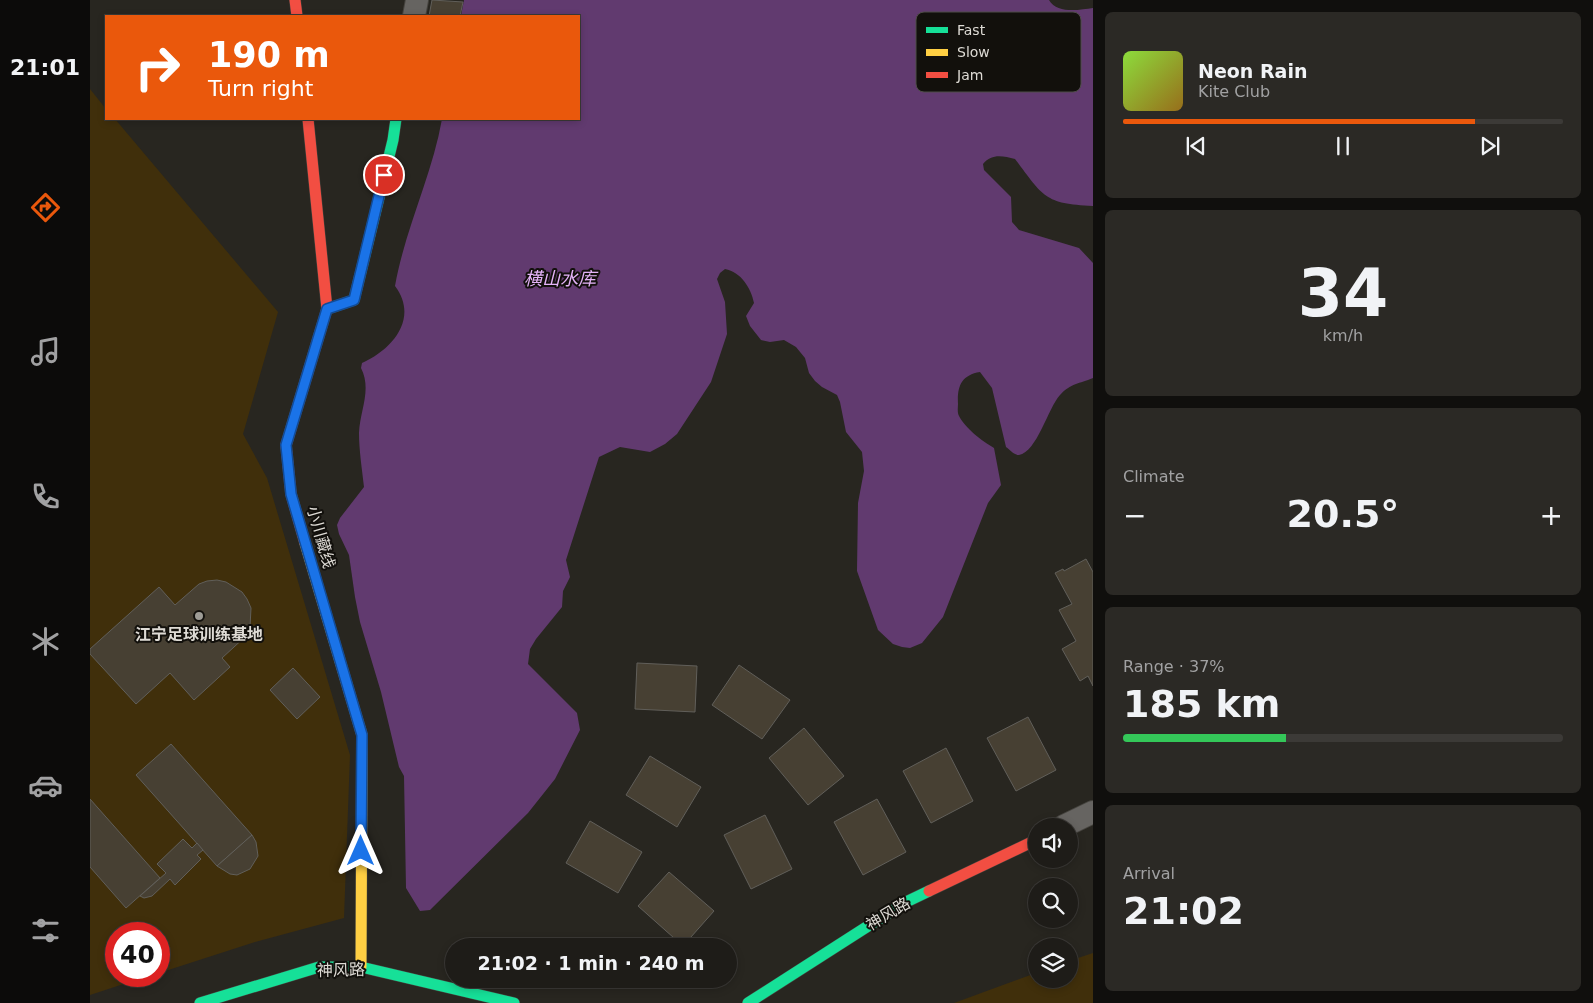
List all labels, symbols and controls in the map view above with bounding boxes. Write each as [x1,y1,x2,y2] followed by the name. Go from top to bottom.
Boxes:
[916,12,1081,92] legend
[957,22,986,38] text: Fast
[125,35,190,100] icon: right
[208,35,330,75] text: 190 m
[957,44,990,60] text: Slow
[10,55,80,80] text: 21:01
[1198,60,1307,82] text: Neon Rain
[956,67,983,83] text: Jam
[208,76,313,101] text: Turn right
[1198,82,1270,101] text: Kite Club
[1182,132,1210,160] icon: previous
[1329,132,1357,160] icon: pause
[1476,132,1504,160] icon: next
[363,154,405,196] pin
[370,161,398,189] icon: arrive
[28,190,63,225] icon: directions
[1298,256,1388,331] text: 34
[524,268,599,289] water label: 横山水库
[1323,326,1363,345] text: km/h
[28,334,63,369] icon: music
[1123,467,1185,486] text: Climate
[28,479,63,514] icon: phone
[1287,492,1399,536] text: 20.5°
[1123,499,1146,532] text: −
[1540,499,1563,532] text: +
[303,504,339,570] street label: 小川藏线
[193,610,205,622] marker: 江宁足球训练基地
[28,624,63,659] icon: climate
[135,625,263,644] place label: 江宁足球训练基地
[1123,657,1225,676] text: Range · 37%
[1123,682,1280,726] text: 185 km
[28,768,63,803] icon: car
[1028,818,1078,988] map controls
[1028,818,1078,868] button: sound
[334,824,386,876] position arrow
[1123,864,1175,883] text: Arrival
[1028,878,1078,928] button: search
[1123,889,1244,933] text: 21:02
[863,893,913,935] street label: 神风路
[28,913,63,948] icon: filters
[105,922,170,987] speed limit sign: 40
[1028,938,1078,988] button: layers
[477,952,705,974] text: 21:02 · 1 min · 240 m
[317,960,365,980] street label: 神风路

